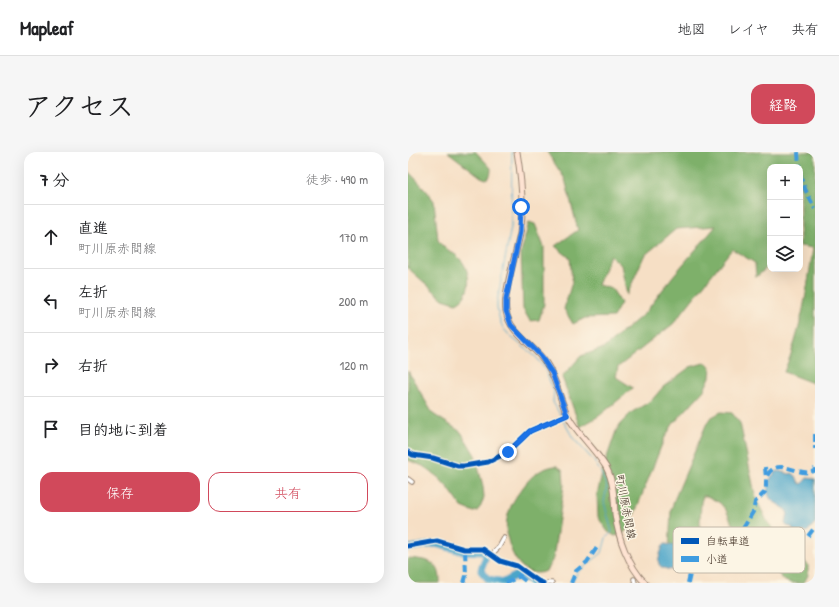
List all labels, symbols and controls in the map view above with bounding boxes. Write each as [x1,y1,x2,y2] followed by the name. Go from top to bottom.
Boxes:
[20,15,74,41] text: Mapleaf
[678,19,706,38] text: 地図
[728,19,769,38] text: レイヤ
[791,19,819,38] text: 共有
[751,84,815,124] button: 経路
[24,87,134,125] text: アクセス
[767,164,803,272] map controls
[767,164,803,200] button: +
[40,168,69,191] text: 7 分
[306,170,368,188] text: 徒歩 · 490 m
[512,198,530,216] route start
[767,200,803,236] button: −
[78,217,108,238] text: 直進
[40,226,62,248] icon: ahead
[339,228,368,246] text: 170 m
[767,236,803,272] button: layers
[78,239,156,257] text: 町川原赤間線
[78,281,108,302] text: 左折
[40,290,62,312] icon: left
[338,292,368,310] text: 200 m
[78,303,156,321] text: 町川原赤間線
[40,354,62,376] icon: right
[78,355,108,376] text: 右折
[340,356,368,374] text: 120 m
[40,418,62,440] icon: arrive
[78,419,168,440] text: 目的地に到着
[499,443,517,461] route end
[40,472,200,512] button: 保存
[208,472,368,512] button: 共有
[613,473,639,541] street label: 町川原赤間線
[673,527,805,573] legend
[706,534,750,548] text: 自転車道
[706,552,728,566] text: 小道

